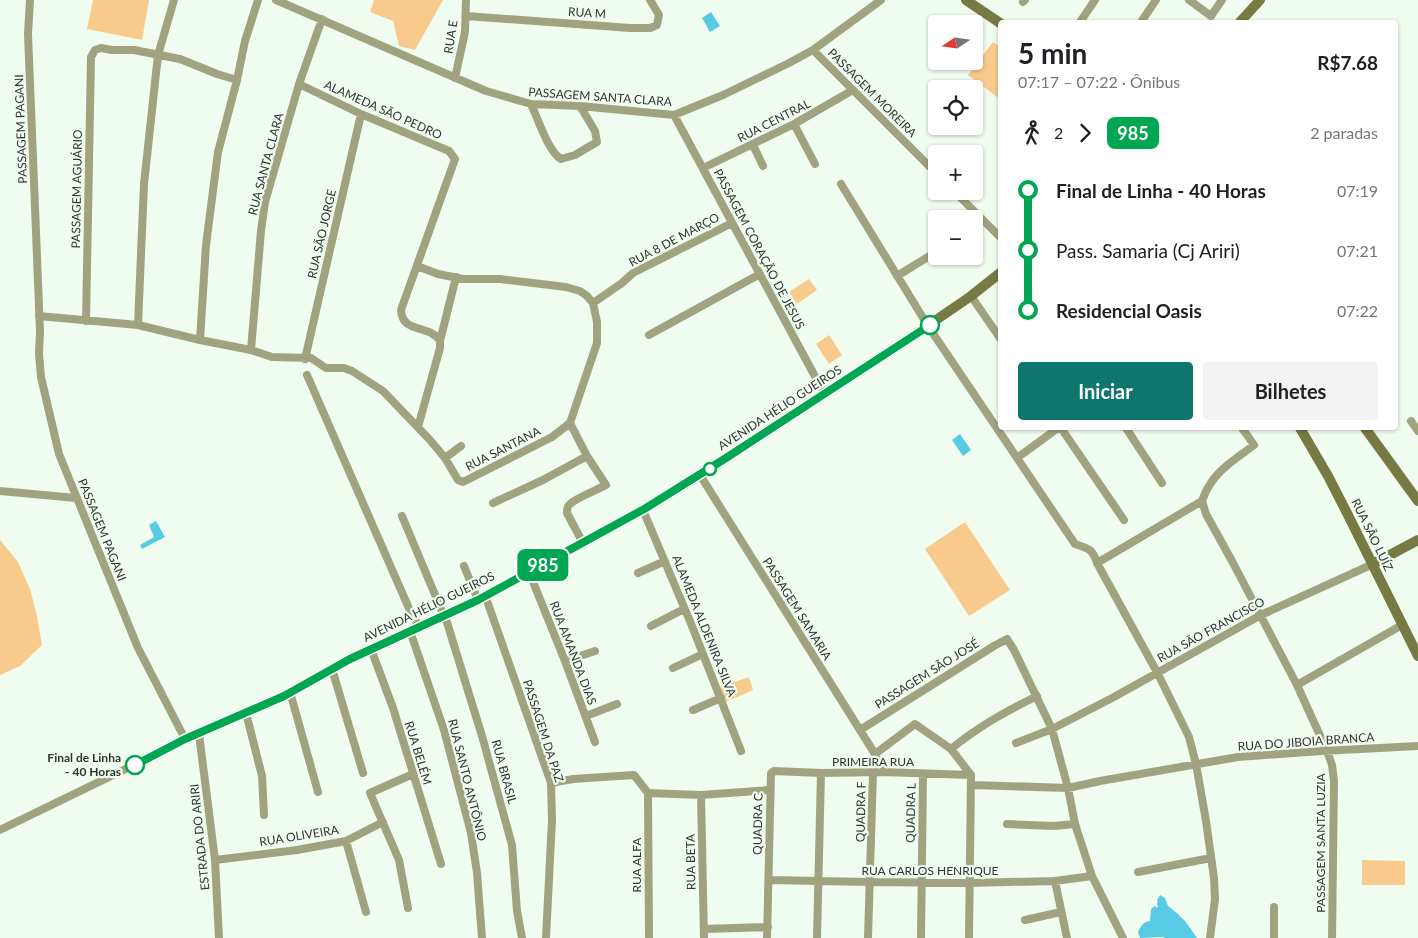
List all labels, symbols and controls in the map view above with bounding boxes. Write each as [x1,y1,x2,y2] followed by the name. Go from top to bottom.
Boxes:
[568,4,607,21] street label: RUA M
[928,15,982,70] north arrow
[928,15,983,265] map controls
[440,19,461,55] street label: RUA E
[1018,36,1087,70] text: 5 min
[825,45,921,141] street label: PASSAGEM MOREIRA
[1317,51,1378,74] text: R$7.68
[1018,72,1180,91] text: 07:17 – 07:22 · Ônibus
[11,74,30,184] street label: PASSAGEM PAGANI
[322,77,445,142] street label: ALAMEDA SÃO PEDRO
[928,80,983,135] button: locate
[528,84,673,109] street label: PASSAGEM SANTA CLARA
[735,96,813,145] street label: RUA CENTRAL
[245,110,287,217] street label: RUA SANTA CLARA
[1018,119,1046,147] icon: walk
[1071,119,1099,147] icon: forward
[1117,122,1149,144] text: 985
[1054,123,1063,142] text: 2
[1310,123,1378,142] text: 2 paradas
[68,129,85,249] street label: PASSAGEM AGUÁRIO
[928,145,983,200] button: +
[711,166,808,332] street label: PASSAGEM CORAÇÃO DE JESUS
[1056,179,1266,202] text: Final de Linha - 40 Horas
[1337,181,1378,200] text: 07:19
[304,188,339,280] street label: RUA SÃO JORGE
[626,209,722,270] street label: RUA 8 DE MARÇO
[928,210,983,265] button: −
[1056,239,1240,262] text: Pass. Samaria (Cj Ariri)
[1337,241,1378,260] text: 07:21
[1056,299,1202,322] text: Residencial Oasis
[1337,301,1378,320] text: 07:22
[920,315,940,335] unlabelled marker
[715,362,844,453] street label: AVENIDA HÉLIO GUEIROS
[1018,362,1193,420] button: Iniciar
[1203,362,1378,420] button: Bilhetes
[463,423,544,474] street label: RUA SANTANA
[703,462,717,476] unlabelled marker
[75,476,130,583] street label: PASSAGEM PAGANI
[1348,496,1397,574] street label: RUA SÃO LUÍZ
[514,549,572,581] line badge: 985
[669,553,740,700] street label: ALAMEDA ALDENIRA SILVA
[527,554,559,576] text: 985
[760,555,836,664] street label: PASSAGEM SAMARIA
[361,568,497,645] street label: AVENIDA HÉLIO GUEIROS
[1154,594,1268,665] street label: RUA SÃO FRANCISCO
[547,599,600,707] street label: RUA AMANDA DIAS
[872,635,982,712] street label: PASSAGEM SÃO JOSÉ
[520,678,567,784] street label: PASSAGEM DA PAZ
[445,717,490,843] street label: RUA SANTO ANTÔNIO
[402,719,435,787] street label: RUA BELÉM
[1237,729,1376,754] street label: RUA DO JIBOIA BRANCA
[489,738,520,806] street label: RUA BRASIL
[47,750,121,779] place label: Final de Linha - 40 Horas
[832,754,915,769] street label: PRIMEIRA RUA
[125,755,145,775] marker: Final de Linha - 40 Horas
[1313,772,1328,913] street label: PASSAGEM SANTA LUZIA
[852,781,869,842] street label: QUADRA F
[186,783,213,891] street label: ESTRADA DO ARIRI
[902,783,919,843] street label: QUADRA L
[749,793,766,855] street label: QUADRA C
[258,822,341,849] street label: RUA OLIVEIRA
[682,833,698,890] street label: RUA BETA
[629,837,644,893] street label: RUA ALFA
[862,863,999,878] street label: RUA CARLOS HENRIQUE

